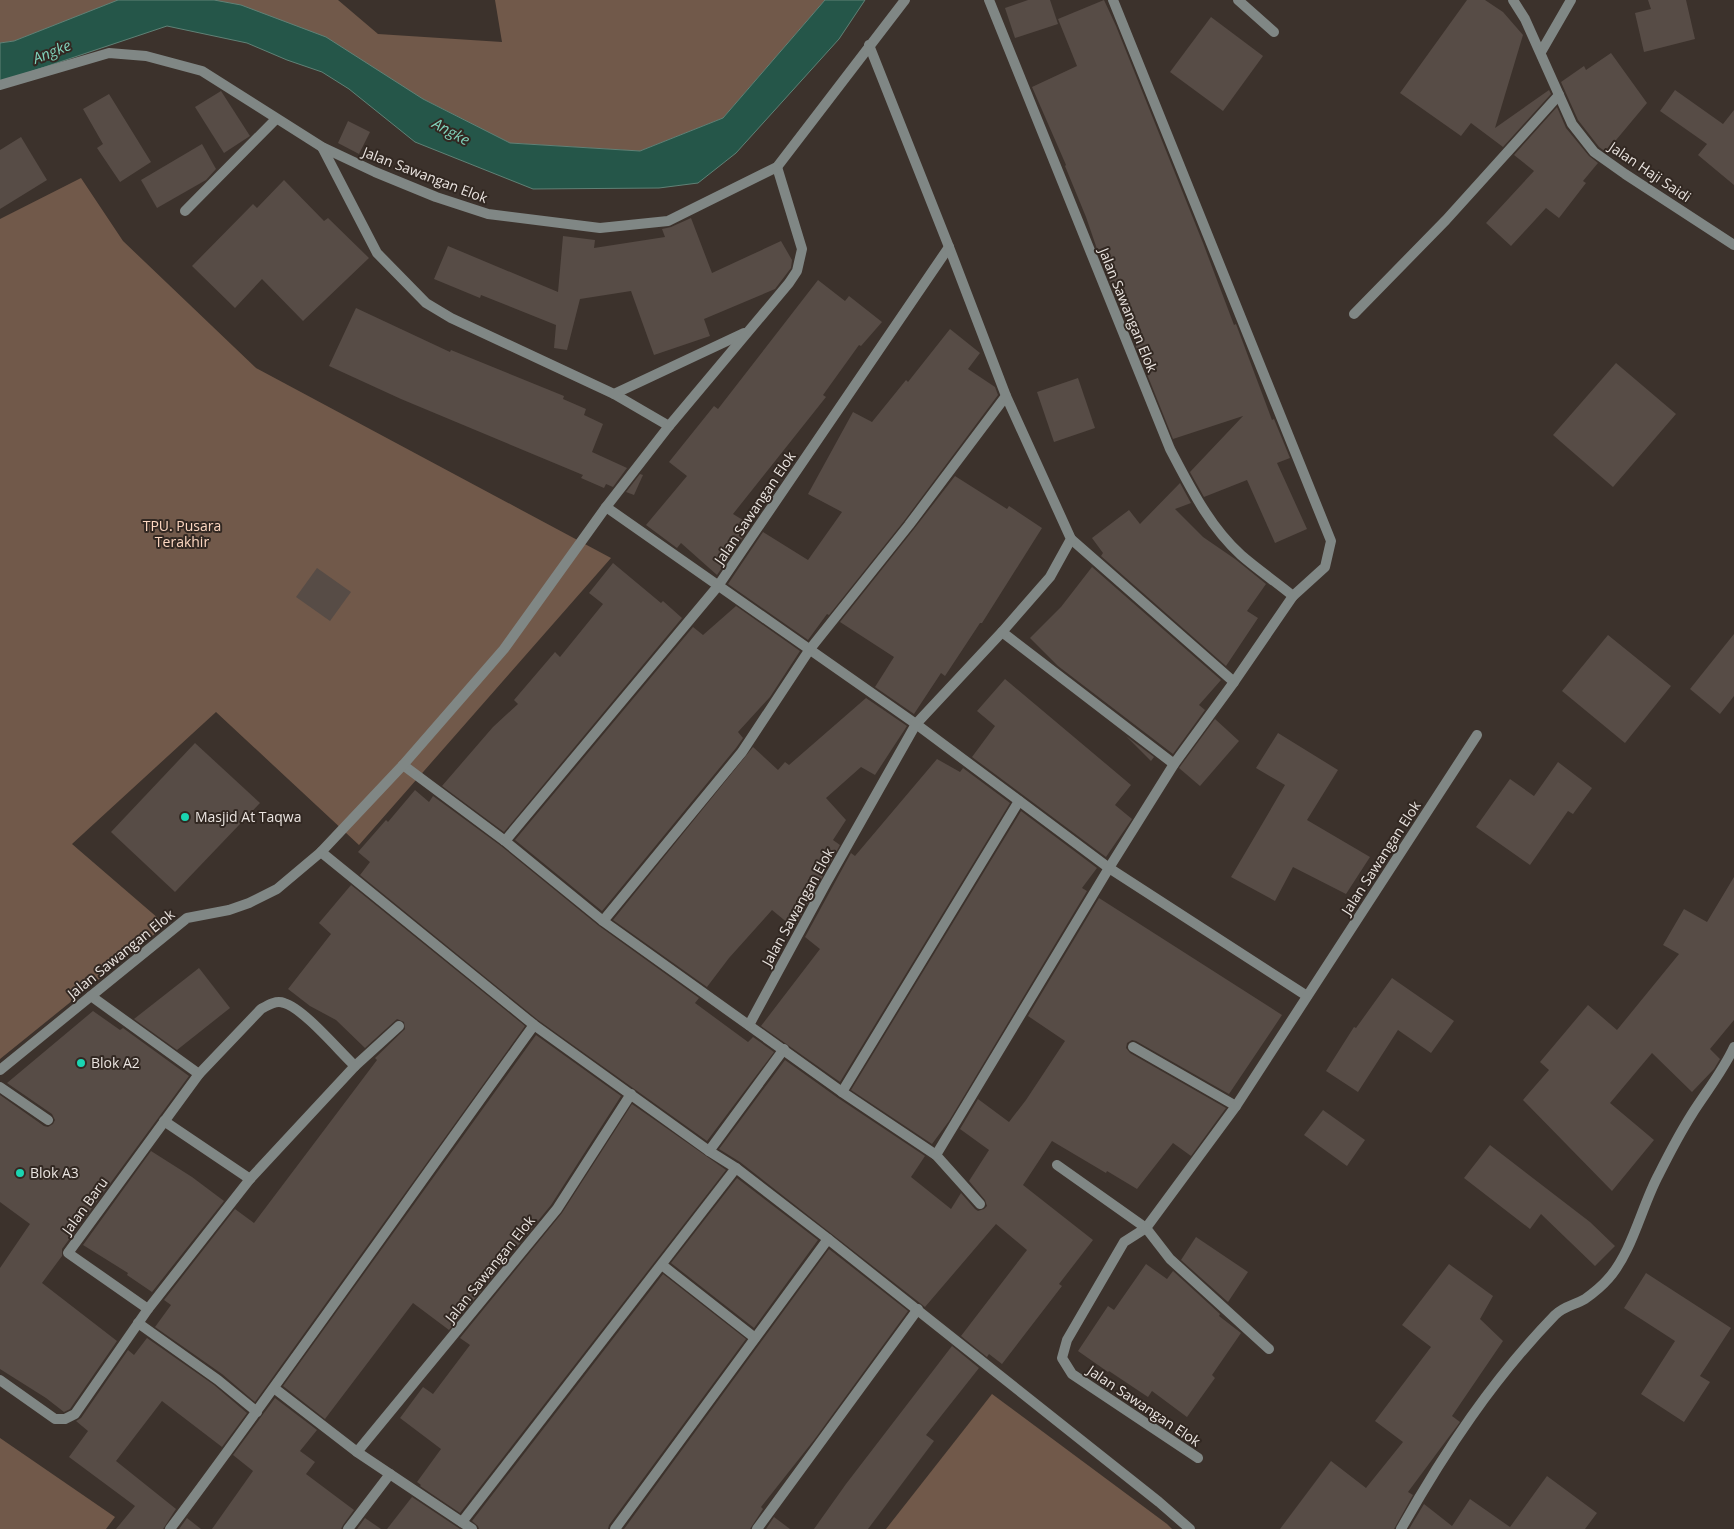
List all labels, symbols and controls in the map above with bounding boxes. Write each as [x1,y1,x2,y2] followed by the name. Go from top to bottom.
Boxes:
[29,34,74,68] water label: Angke
[428,112,474,150] water label: Angke
[1604,136,1695,206] street label: Jalan Haji Saidi
[358,141,491,207] street label: Jalan Sawangan Elok
[1094,243,1162,375] street label: Jalan Sawangan Elok
[709,447,800,570] street label: Jalan Sawangan Elok
[143,516,221,551] park label: TPU. Pusara Terakhir
[1335,796,1425,920] street label: Jalan Sawangan Elok
[195,807,301,826] place label: Masjid At Taqwa
[179,811,191,823] marker: Masjid At Taqwa
[756,844,838,971] street label: Jalan Sawangan Elok
[62,904,179,1004] street label: Jalan Sawangan Elok
[91,1053,140,1072] place label: Blok A2
[75,1057,87,1069] marker: Blok A2
[30,1163,79,1182] place label: Blok A3
[14,1167,26,1179] marker: Blok A3
[56,1173,112,1240] street label: Jalan Baru
[439,1211,539,1328] street label: Jalan Sawangan Elok
[1082,1360,1205,1451] street label: Jalan Sawangan Elok

